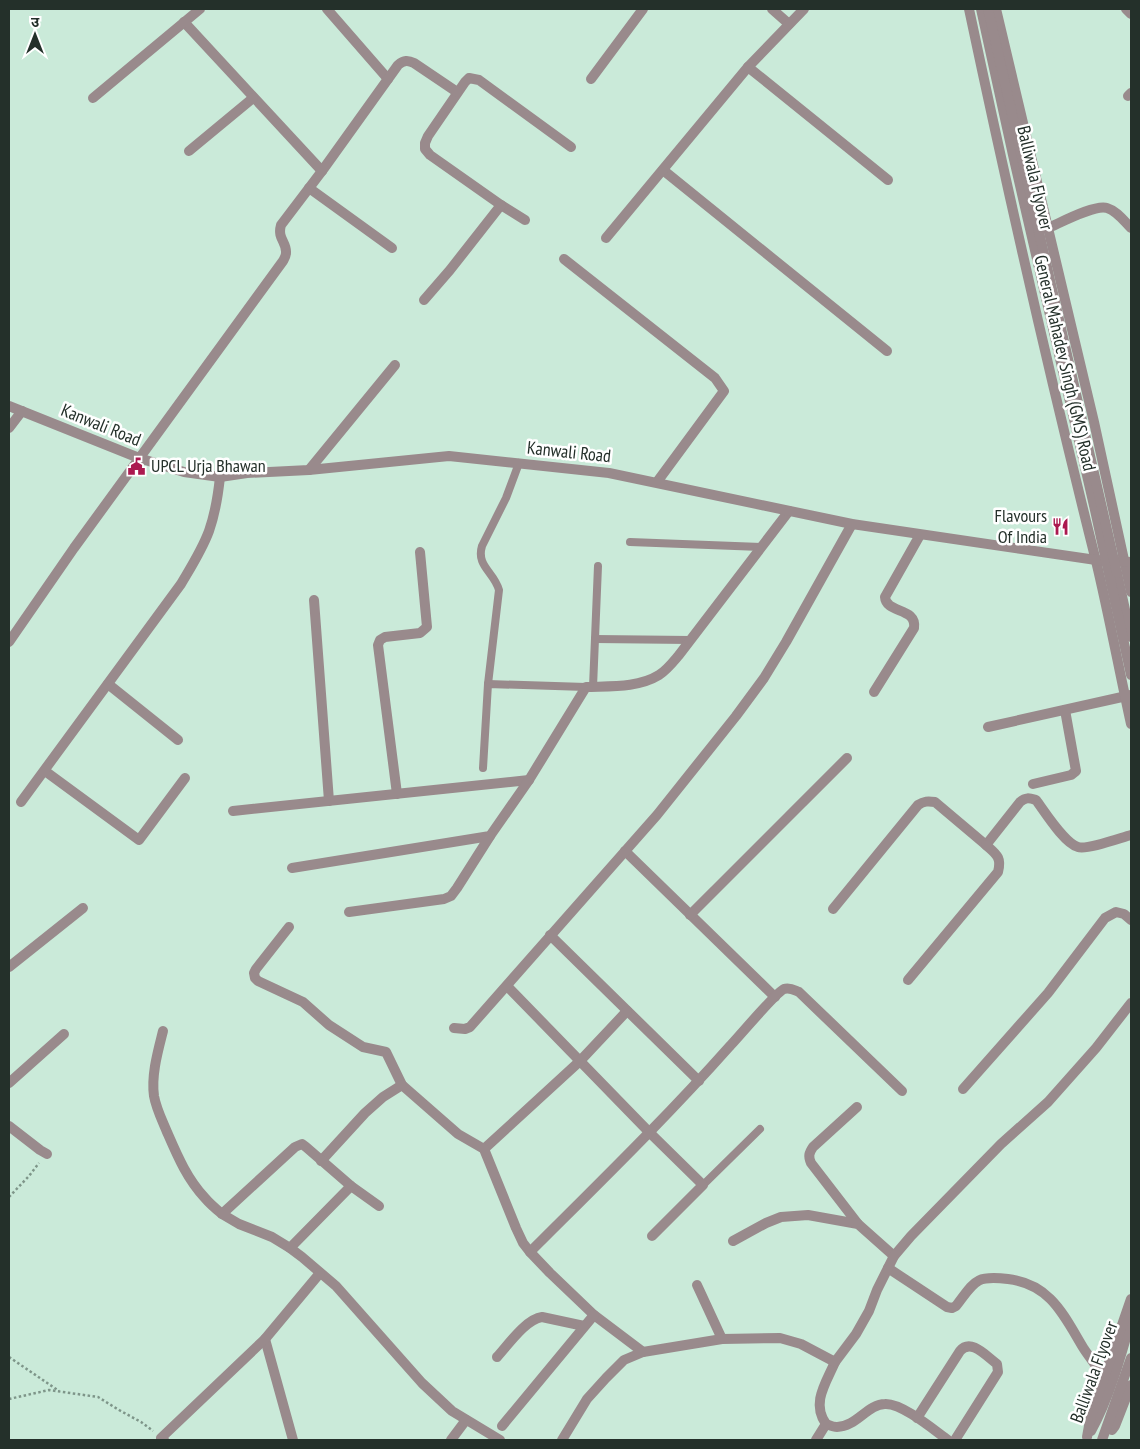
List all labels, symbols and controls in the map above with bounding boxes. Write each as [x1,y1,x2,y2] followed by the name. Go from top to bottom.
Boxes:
[10,10,60,60] north arrow
[31,13,40,31] text: उ
[1012,123,1059,232] street label: Balliwala Flyover
[1029,253,1102,473] street label: General Mahadev Singh (GMS) Road
[58,398,144,451] street label: Kanwali Road
[526,436,612,467] street label: Kanwali Road
[151,454,266,477] place label: UPCL Urja Bhawan
[127,456,147,476] public building icon: UPCL Urja Bhawan
[995,504,1047,548] place label: Flavours Of India
[1051,516,1071,536] restaurant icon: Flavours Of India
[1065,1318,1123,1426] street label: Balliwala Flyover

